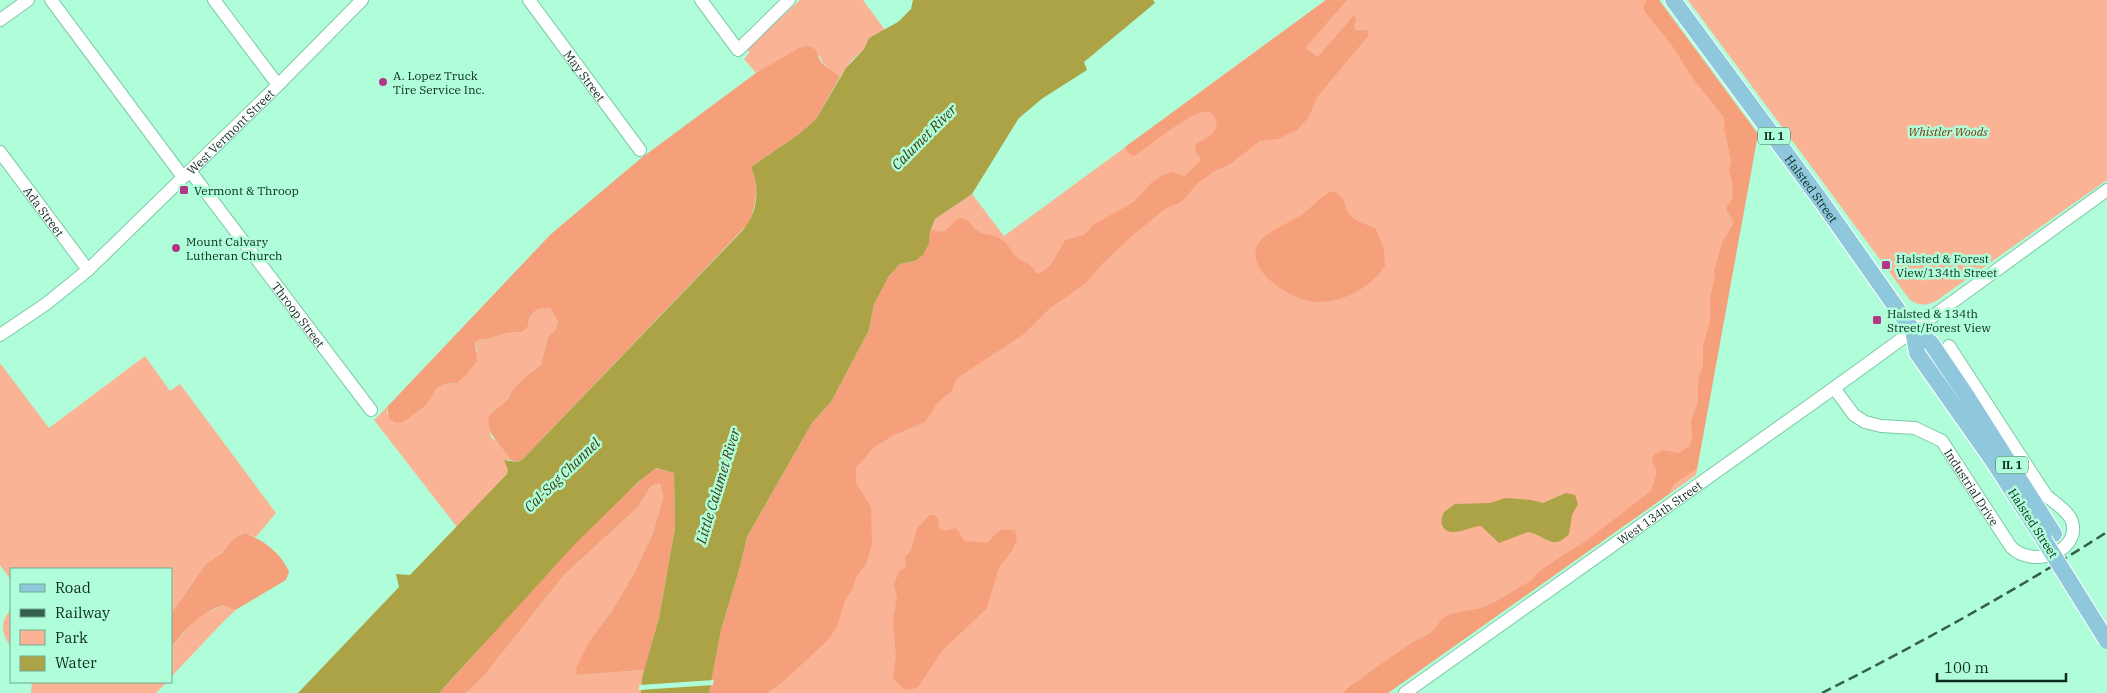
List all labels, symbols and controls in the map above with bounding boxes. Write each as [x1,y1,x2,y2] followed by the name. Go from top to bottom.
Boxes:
[561,47,609,104] street label: May Street
[393,68,485,97] place label: A. Lopez Truck Tire Service Inc.
[377,76,389,88] marker: A. Lopez Truck Tire Service Inc.
[183,86,277,177] street label: West Vermont Street
[888,100,961,173] water label: Calumet River
[1908,124,1988,139] park label: Whistler Woods
[1758,128,1790,144] road number: IL 1
[1782,152,1841,225] street label: Halsted Street
[21,183,68,239] street label: Ada Street
[194,183,299,198] place label: Vermont & Throop
[178,184,190,196] marker: Vermont & Throop
[186,234,283,263] place label: Mount Calvary Lutheran Church
[170,242,182,254] marker: Mount Calvary Lutheran Church
[1896,251,1997,280] place label: Halsted & Forest View/134th Street
[1880,259,1892,271] marker: Halsted & Forest View/134th Street
[269,279,328,350] street label: Throop Street
[1887,306,1992,335] place label: Halsted & 134th Street/Forest View
[1871,314,1883,326] marker: Halsted & 134th Street/Forest View
[692,425,744,547] water label: Little Calumet River
[520,433,605,516] water label: Cal-Sag Channel
[1941,446,2002,528] street label: Industrial Drive
[1996,456,2028,474] road number: IL 1
[1614,477,1704,547] street label: West 134th Street
[2005,485,2061,561] street label: Halsted Street
[10,568,172,683] legend
[55,578,91,597] text: Road
[55,603,110,622] text: Railway
[55,628,88,647] text: Park
[1937,650,2066,682] scale bar
[55,653,97,672] text: Water
[1944,658,1989,677] text: 100 m

